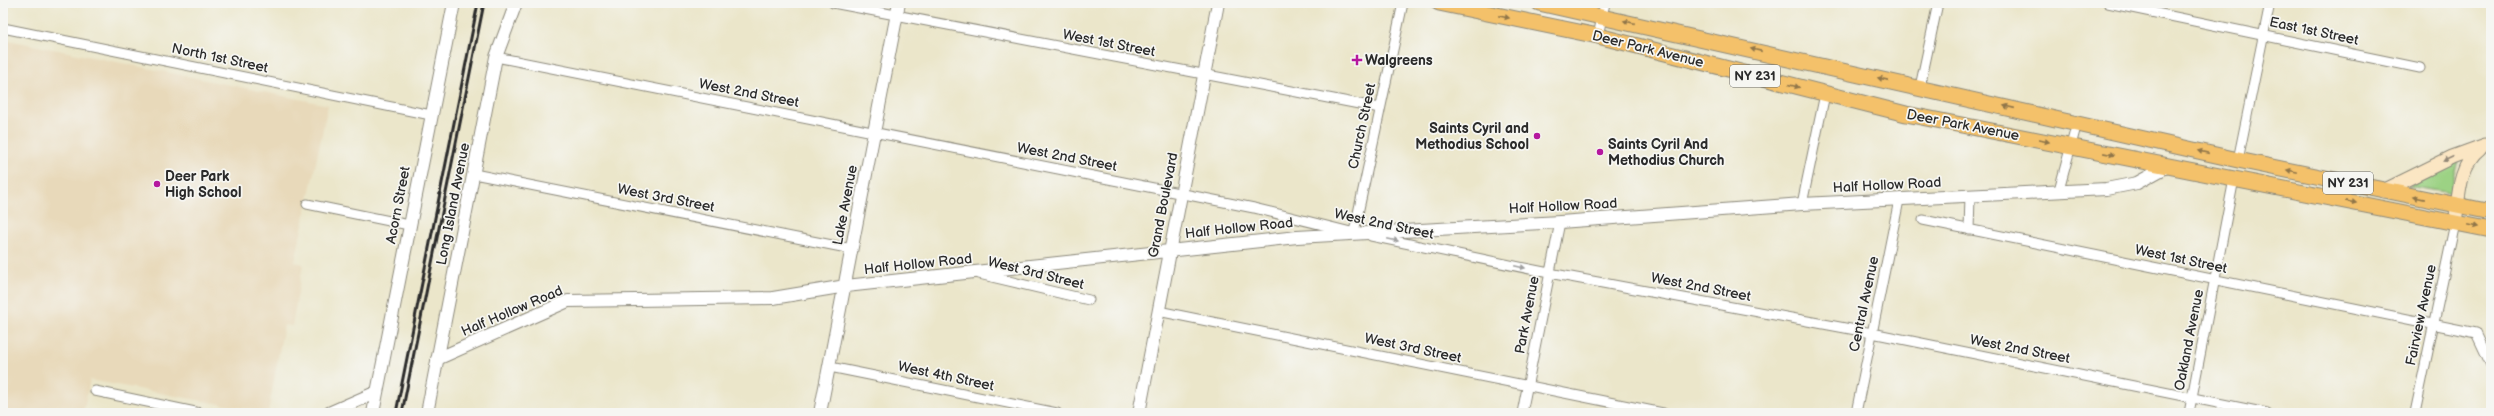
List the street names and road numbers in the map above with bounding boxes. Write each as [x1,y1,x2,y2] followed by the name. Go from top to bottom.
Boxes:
[2268,13,2361,49] street label: East 1st Street
[1061,26,1157,60] street label: West 1st Street
[1590,27,1706,71] street label: Deer Park Avenue
[170,39,270,77] street label: North 1st Street
[1730,65,1780,87] road number: NY 231
[698,75,801,111] street label: West 2nd Street
[1345,81,1380,170] street label: Church Street
[1905,106,2021,144] street label: Deer Park Avenue
[1016,139,1119,175] street label: West 2nd Street
[433,141,473,267] street label: Long Island Avenue
[1144,151,1182,259] street label: Grand Boulevard
[829,163,861,247] street label: Lake Avenue
[382,164,414,245] street label: Acorn Street
[2323,172,2373,194] road number: NY 231
[1832,174,1942,196] street label: Half Hollow Road
[616,180,717,216] street label: West 3rd Street
[1508,195,1618,217] street label: Half Hollow Road
[1333,205,1436,243] street label: West 2nd Street
[1184,214,1294,242] street label: Half Hollow Road
[2133,241,2229,277] street label: West 1st Street
[863,250,973,278] street label: Half Hollow Road
[986,253,1087,293] street label: West 3rd Street
[1846,255,1882,353] street label: Central Avenue
[2402,263,2440,367] street label: Fairview Avenue
[1650,269,1753,305] street label: West 2nd Street
[1511,275,1543,355] street label: Park Avenue
[459,282,565,340] street label: Half Hollow Road
[2171,288,2207,392] street label: Oakland Avenue
[1363,329,1464,367] street label: West 3rd Street
[1969,331,2072,367] street label: West 2nd Street
[896,358,996,395] street label: West 4th Street

